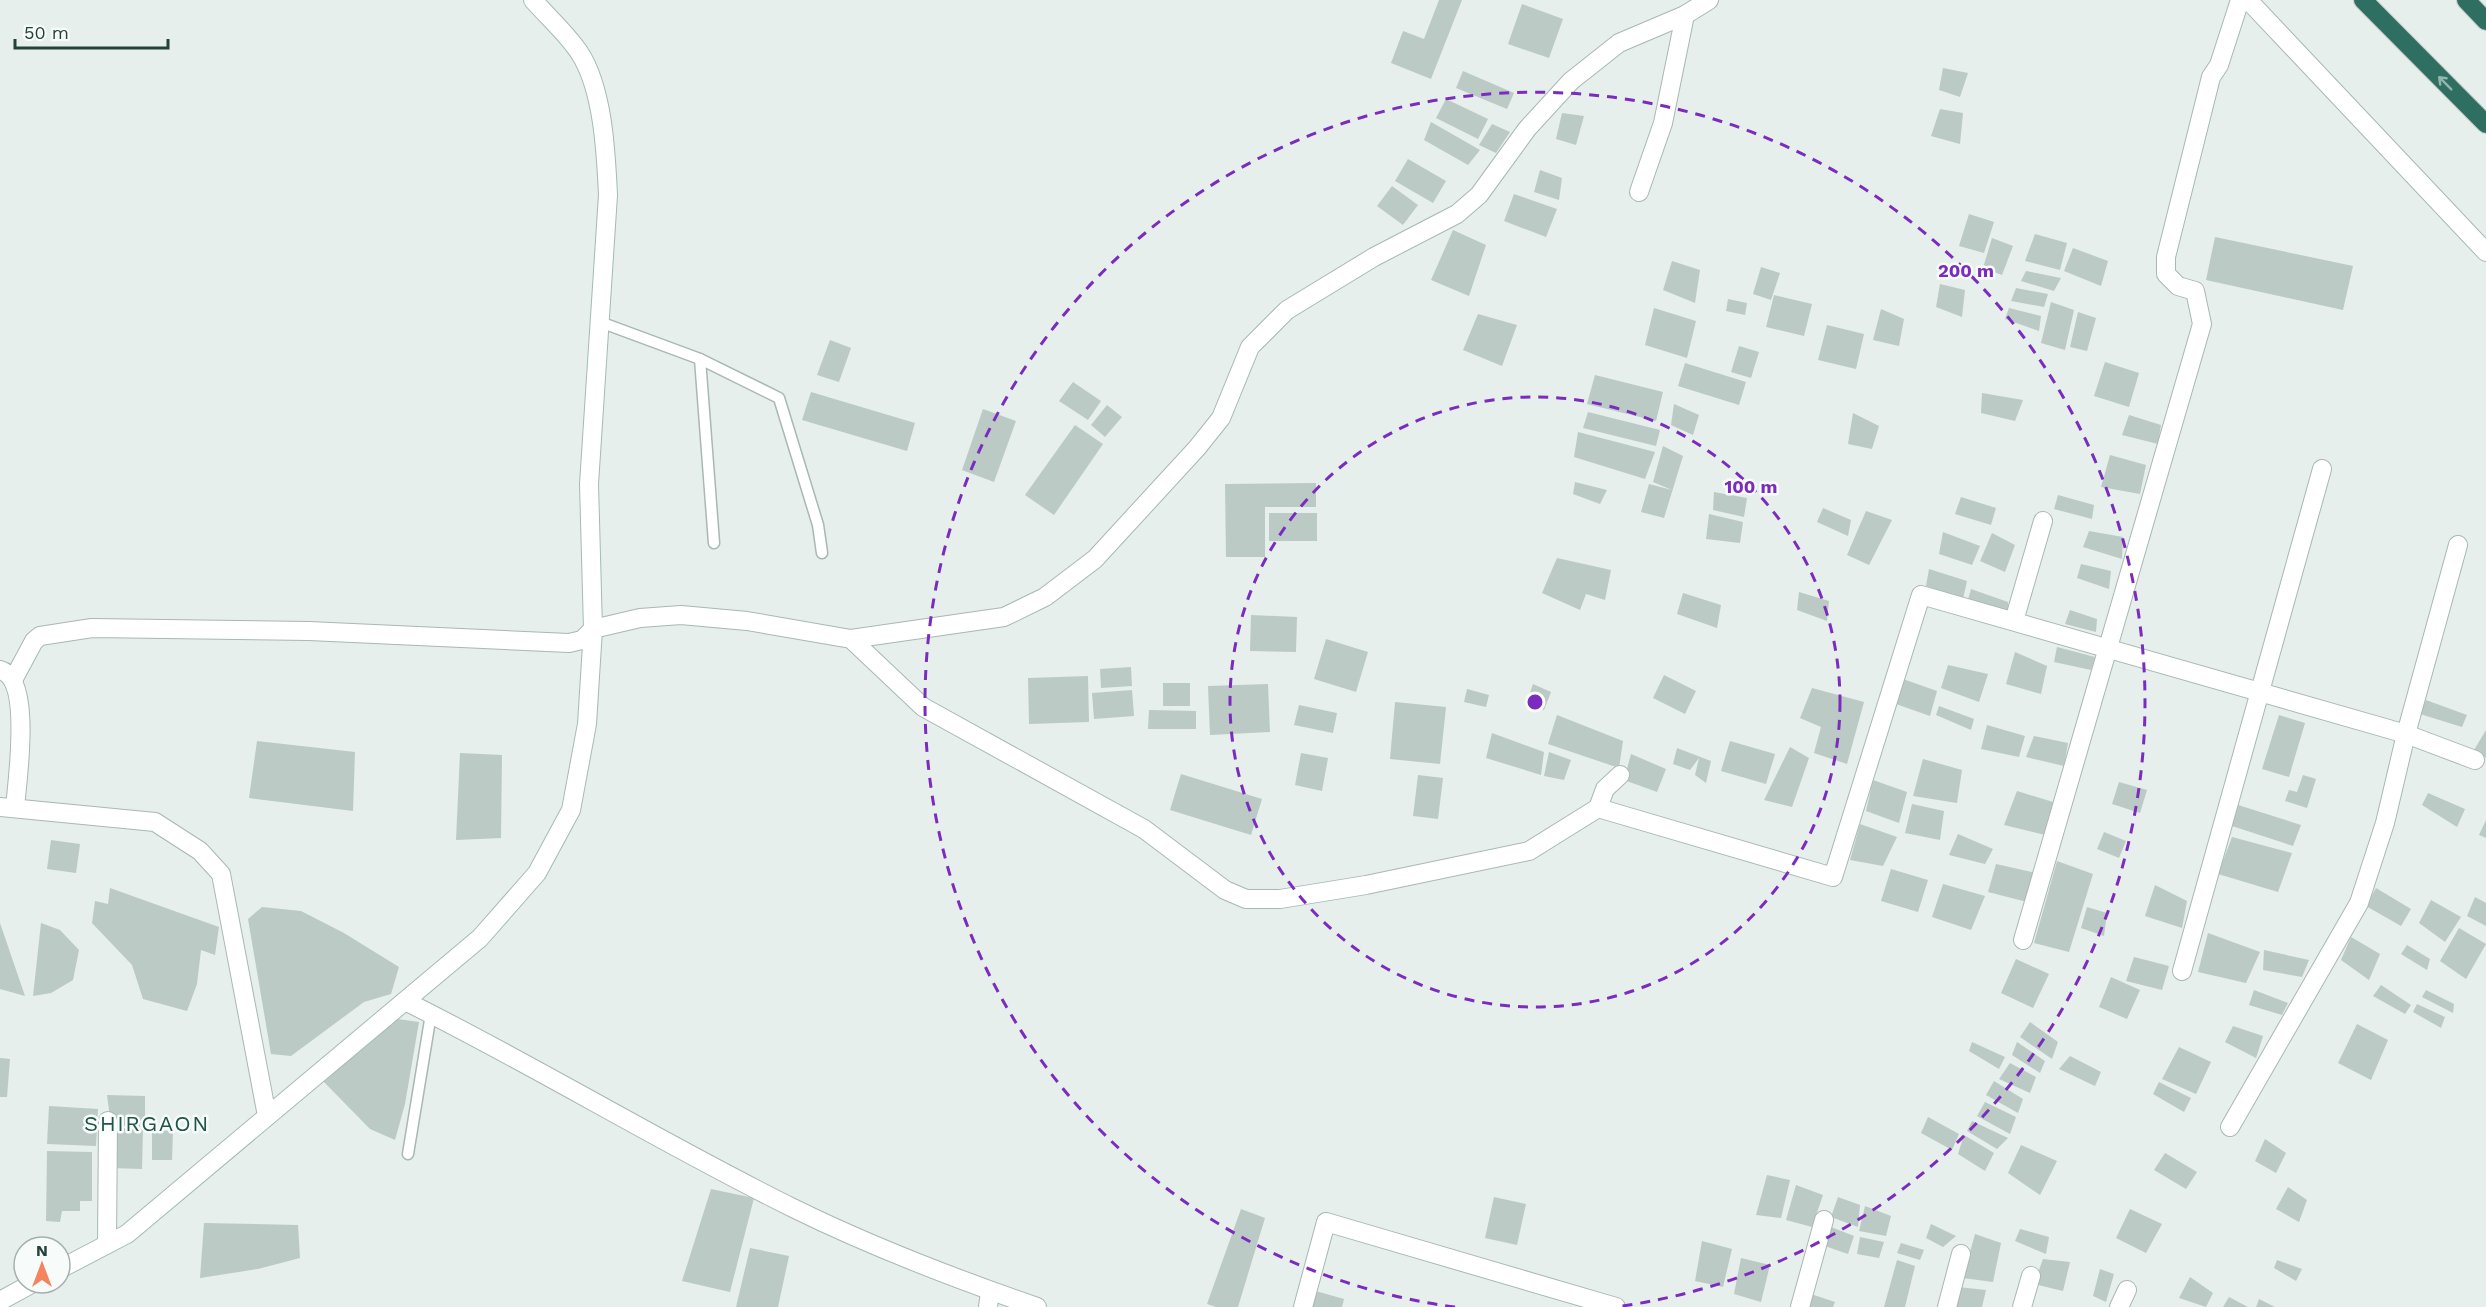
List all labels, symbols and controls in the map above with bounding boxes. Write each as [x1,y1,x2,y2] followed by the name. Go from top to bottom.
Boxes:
[15,12,168,50] scale bar
[24,22,69,43] text: 50 m
[2438,75,2452,90] one-way arrow
[1938,260,1994,281] text: 200 m
[1724,476,1778,497] text: 100 m
[1525,692,1545,712] centre of rings
[84,1111,210,1136] district label: SHIRGAON
[12,1235,72,1295] north arrow
[36,1241,48,1260] text: N

